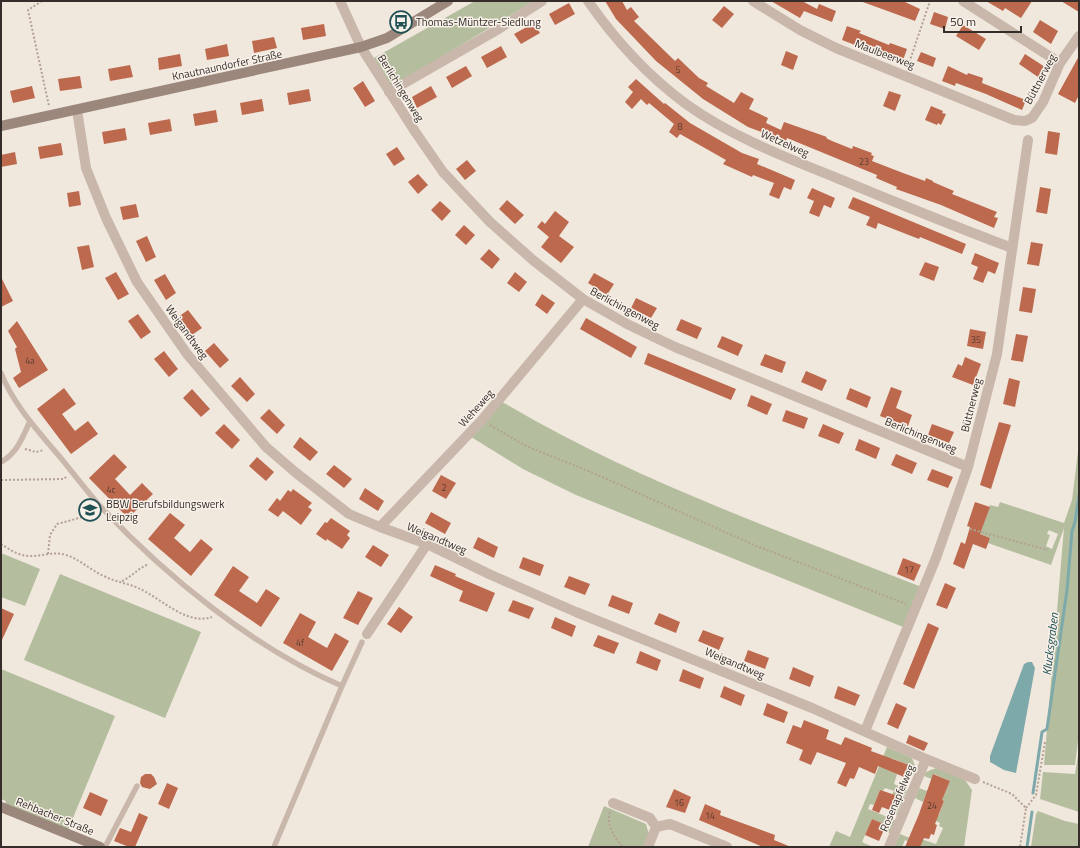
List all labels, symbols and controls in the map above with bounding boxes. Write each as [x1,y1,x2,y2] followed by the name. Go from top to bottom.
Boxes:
[944,8,1021,34] scale bar
[388,9,414,35] bus stop icon: Thomas-Müntzer-Siedlung
[950,12,976,31] text: 50 m
[416,14,541,30] place label: Thomas-Müntzer-Siedlung
[853,35,918,73] street label: Maulbeerweg
[170,45,284,84] street label: Knautnaundorfer Straße
[374,51,428,125] street label: Berlichingenweg
[1020,51,1060,107] street label: Büttnerweg
[675,63,681,76] house number: 5
[677,120,683,133] house number: 8
[758,125,812,161] street label: Wetzelweg
[859,155,869,168] house number: 23
[587,283,663,333] street label: Berlichingenweg
[162,301,212,363] street label: Weigandtweg
[971,333,981,346] house number: 35
[25,354,35,367] house number: 4a
[957,376,986,434] street label: Büttnerweg
[455,385,498,430] street label: Weheweg
[882,413,960,457] street label: Berlichingenweg
[441,481,447,494] house number: 2
[107,483,116,496] house number: 4c
[106,496,225,525] place label: BBW Berufsbildungswerk Leipzig
[77,497,103,523] school or university icon: BBW Berufsbildungswerk Leipzig
[405,518,470,558] street label: Weigandtweg
[904,563,914,576] house number: 17
[1037,611,1063,676] water label: Klucksgraben
[296,636,304,649] house number: 4f
[703,643,768,683] street label: Weigandtweg
[876,762,918,834] street label: Rosenapfelweg
[14,793,97,839] street label: Rehbacher Straße
[674,796,684,809] house number: 16
[927,799,937,812] house number: 24
[705,809,715,822] house number: 14

